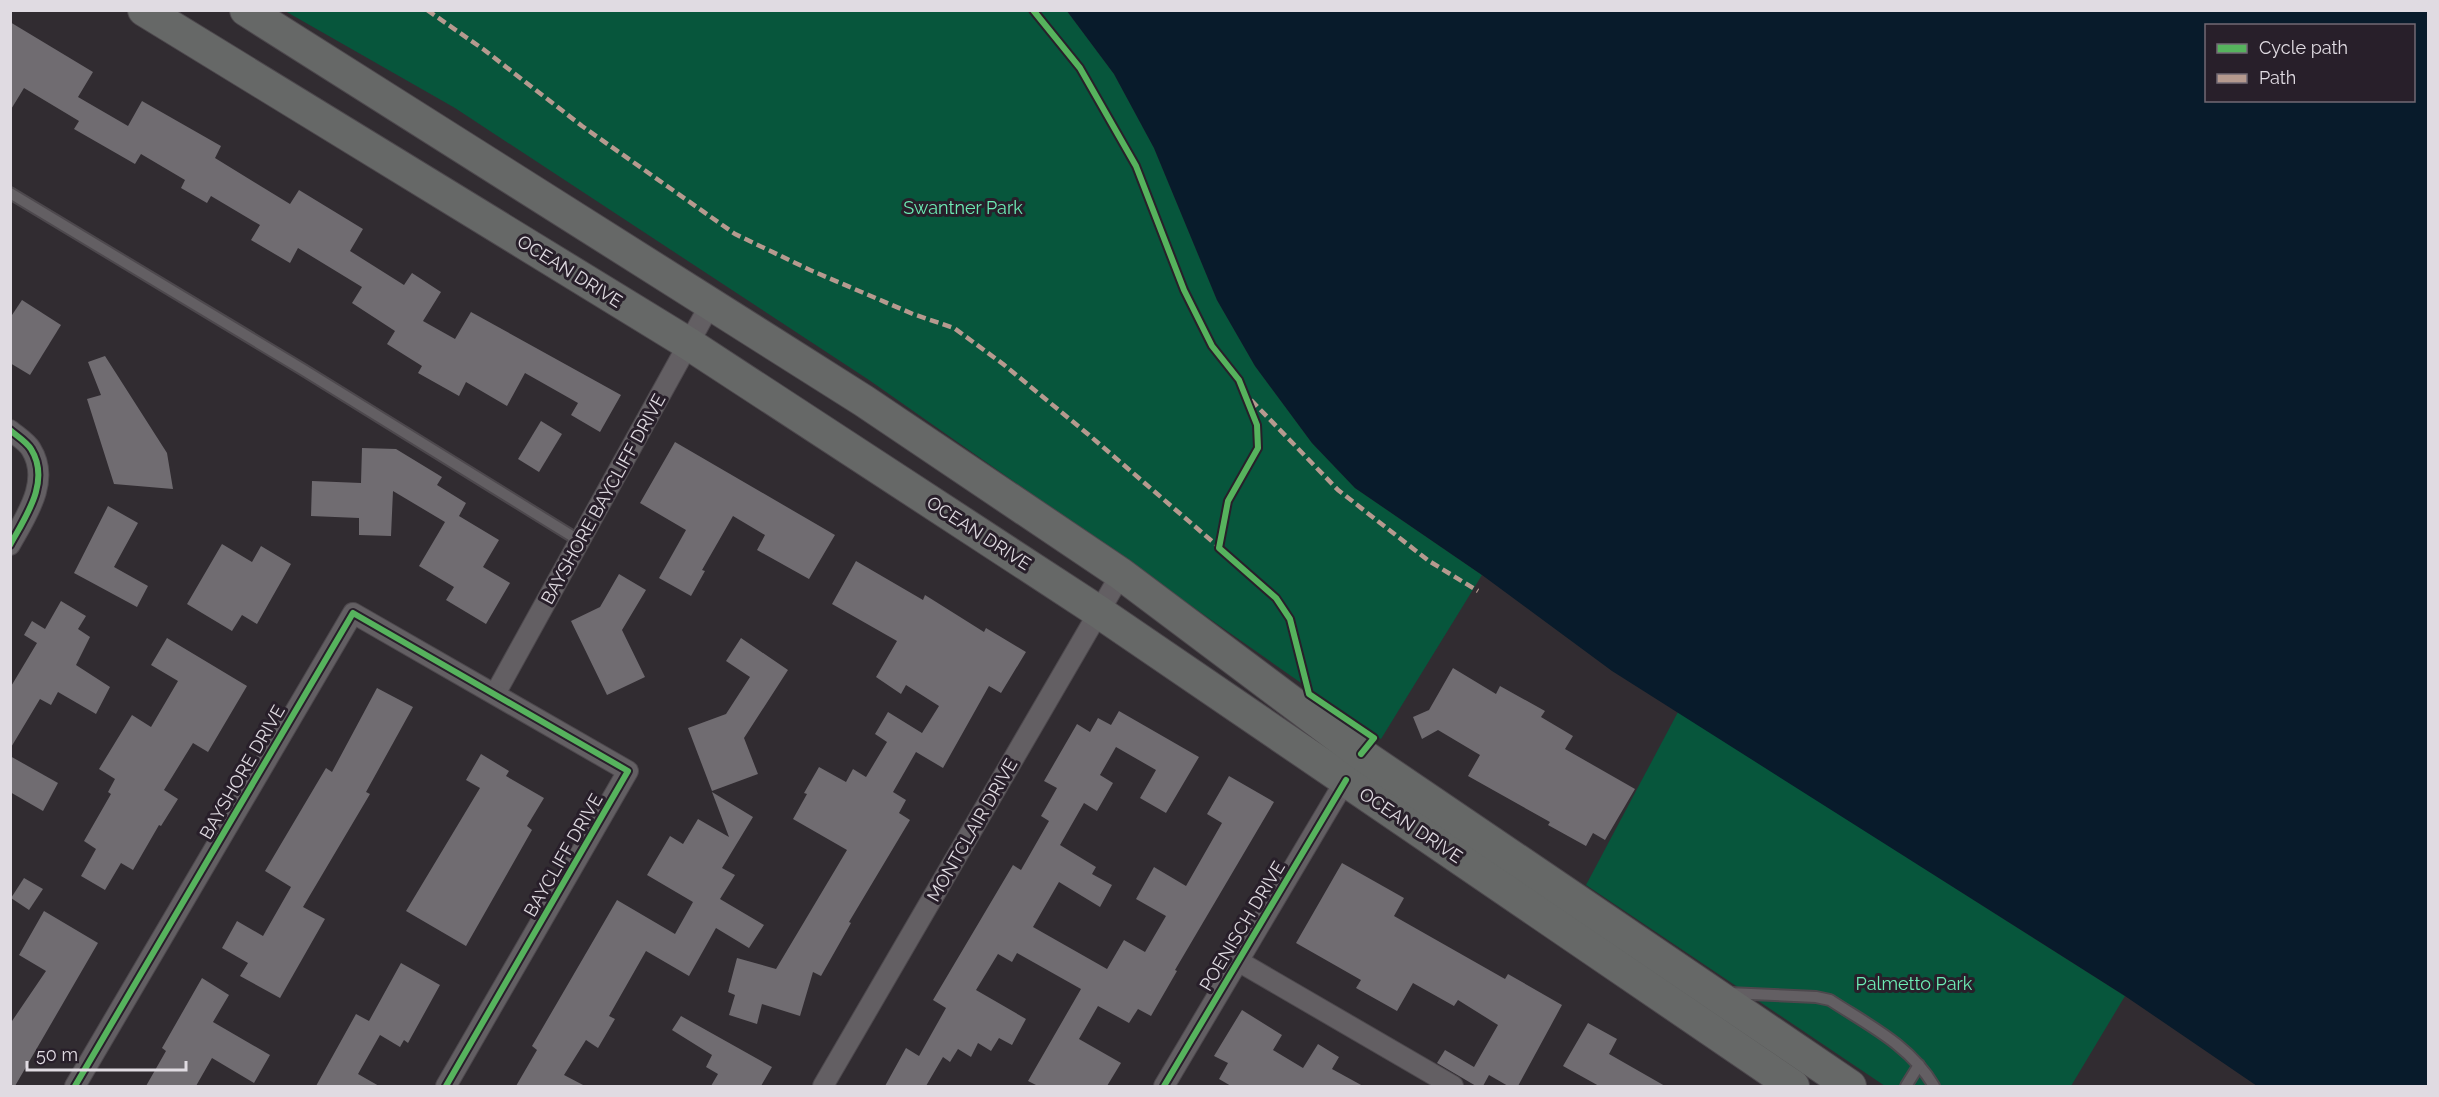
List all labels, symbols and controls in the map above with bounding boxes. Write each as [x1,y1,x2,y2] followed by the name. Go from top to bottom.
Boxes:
[2205,24,2415,102] legend
[2259,37,2348,58] text: Cycle path
[2259,67,2296,88] text: Path
[903,197,1023,218] park label: Swantner Park
[514,230,626,312] street label: OCEAN DRIVE
[536,390,670,608] street label: BAYSHORE BAYCLIFF DRIVE
[923,492,1035,574] street label: OCEAN DRIVE
[195,701,289,843] street label: BAYSHORE DRIVE
[922,755,1022,905] street label: MONTCLAIR DRIVE
[1355,783,1467,867] street label: OCEAN DRIVE
[519,790,607,920] street label: BAYCLIFF DRIVE
[1195,857,1289,995] street label: POENISCH DRIVE
[1856,973,1973,994] park label: Palmetto Park
[27,1034,186,1072] scale bar
[36,1044,78,1065] text: 50 m

